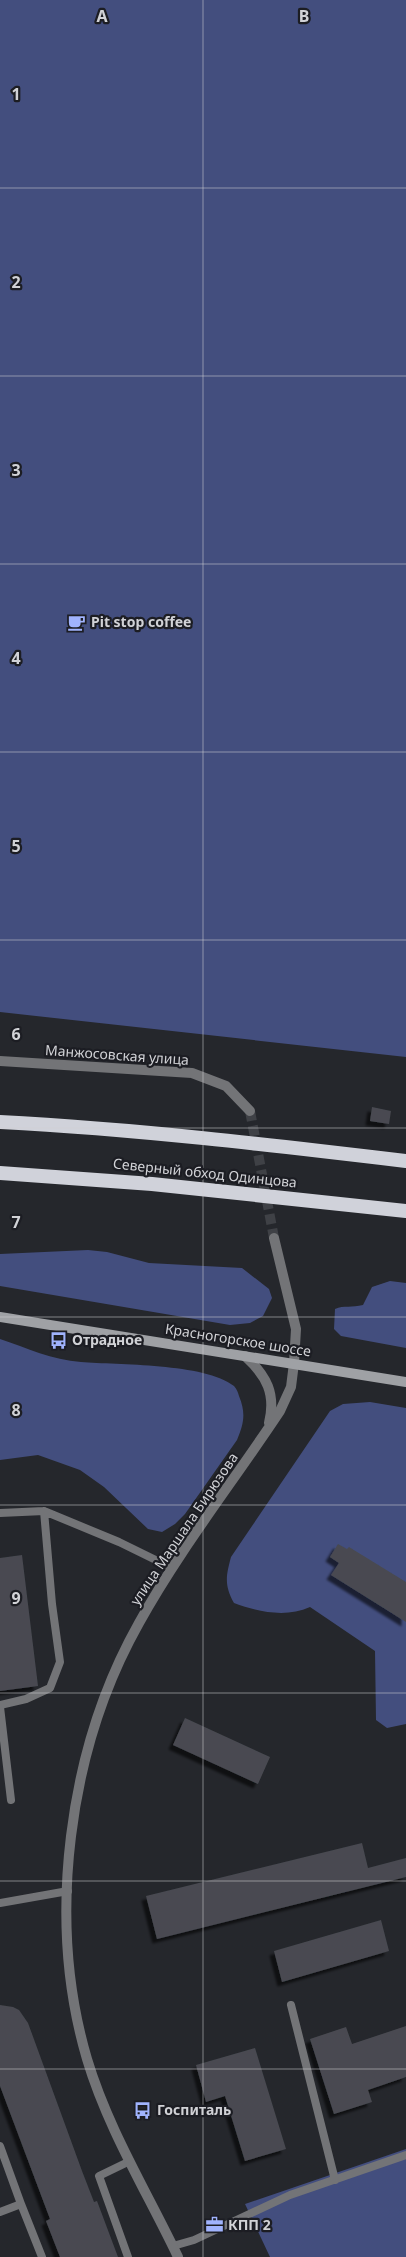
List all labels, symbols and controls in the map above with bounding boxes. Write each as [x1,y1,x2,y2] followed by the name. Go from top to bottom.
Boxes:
[96,5,108,27] text: A
[299,5,309,27] text: B
[11,83,21,105] text: 1
[11,271,21,293] text: 2
[11,459,21,481] text: 3
[67,612,87,632] cafe icon: Pit stop coffee
[91,612,191,631] place label: Pit stop coffee
[11,647,21,669] text: 4
[11,835,21,857] text: 5
[11,1023,21,1045] text: 6
[45,1040,190,1069] street label: Манжосовская улица
[112,1153,298,1192] street label: Северный обход Одинцова
[11,1211,21,1233] text: 7
[164,1319,313,1360] street label: Красногорское шоссе
[48,1330,68,1350] bus stop icon: Отрадное
[72,1330,142,1349] place label: Отрадное
[11,1399,21,1421] text: 8
[125,1449,242,1609] street label: улица Маршала Бирюзова
[11,1587,21,1609] text: 9
[133,2100,153,2120] bus stop icon: Госпиталь
[157,2100,231,2119] place label: Госпиталь
[204,2215,224,2235] office icon: КПП 2
[228,2215,271,2234] place label: КПП 2

